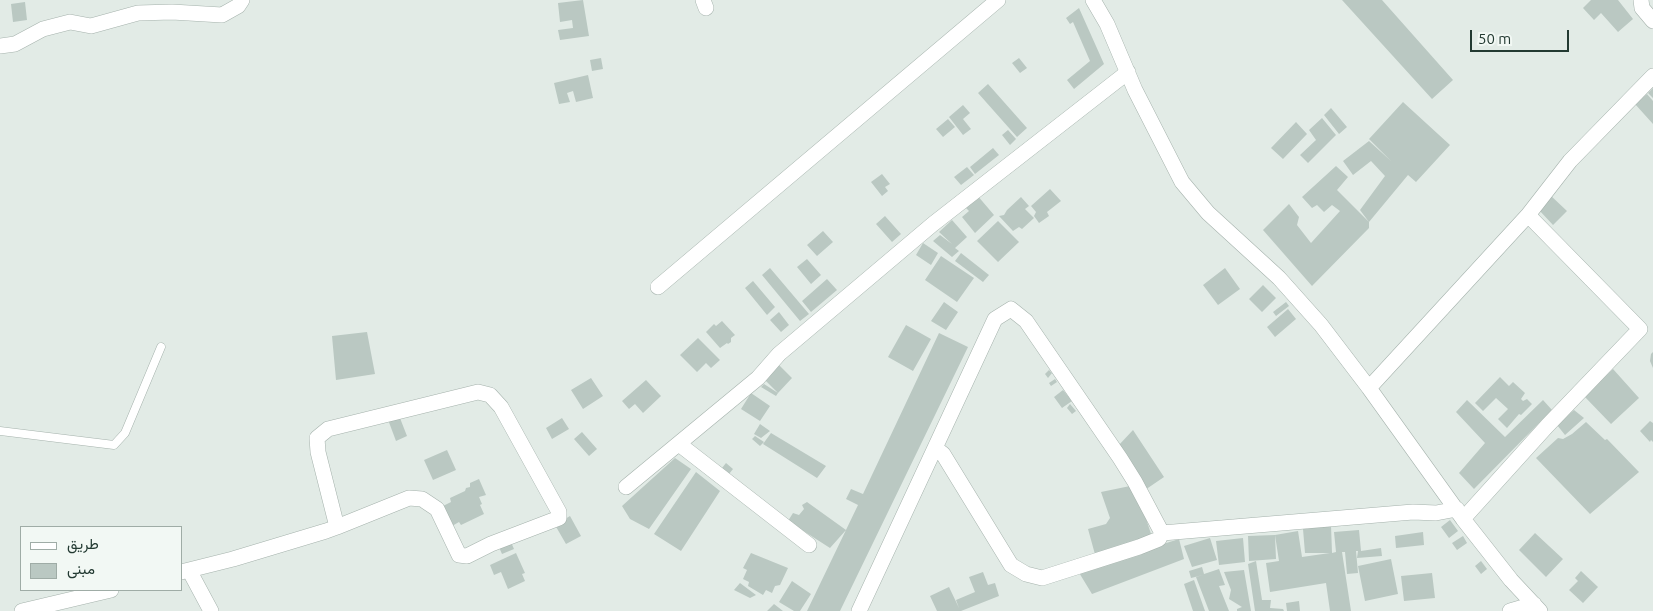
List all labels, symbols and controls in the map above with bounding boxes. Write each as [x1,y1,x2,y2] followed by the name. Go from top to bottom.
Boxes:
[1473,20,1572,52] scale bar
[1478,30,1511,47] text: 50 m
[20,526,182,591] legend
[67,535,99,552] text: طريق
[67,560,95,577] text: مبنى

